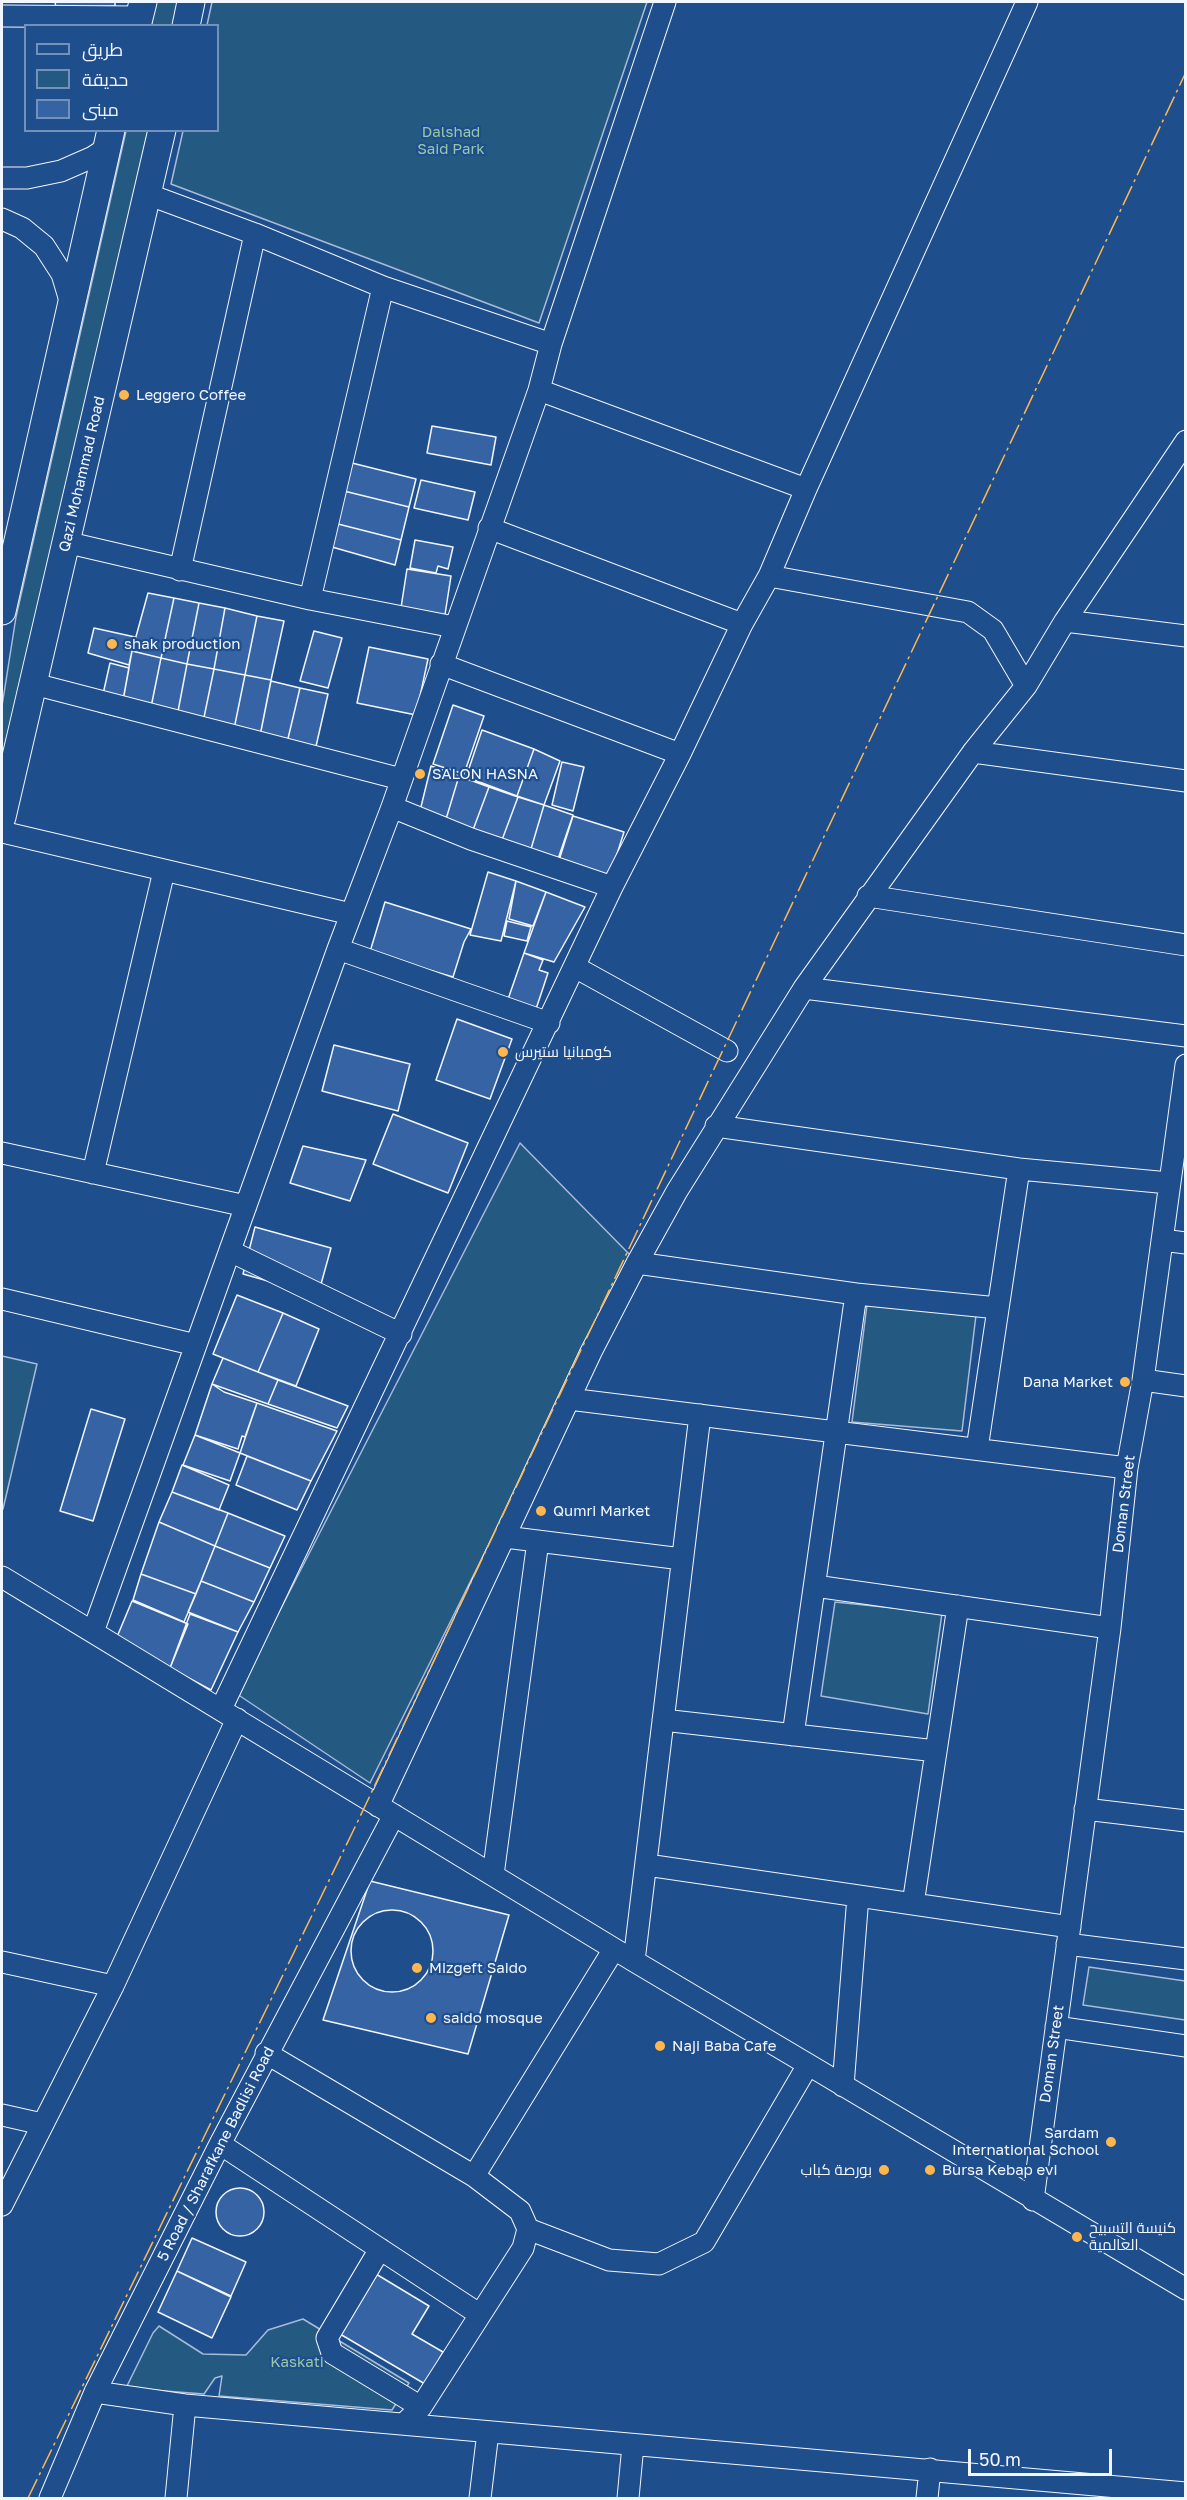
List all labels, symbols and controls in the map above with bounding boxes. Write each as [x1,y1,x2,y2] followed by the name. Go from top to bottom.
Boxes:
[24,24,219,132] legend
[82,38,123,60] text: طريق
[82,68,128,90] text: حديقة
[82,98,119,120] text: مبنى
[417,123,485,158] park label: Dalshad Said Park
[136,386,246,404] place label: Leggero Coffee
[117,388,131,402] marker: Leggero Coffee
[55,394,109,554] street label: Qazi Mohammad Road
[124,635,241,653] place label: shak production
[105,637,119,651] marker: shak production
[432,765,538,783] place label: SALON HASNA
[413,767,427,781] marker: SALON HASNA
[515,1043,612,1061] place label: كومبانيا ستيرس
[496,1045,510,1059] marker: كومبانيا ستيرس
[1022,1373,1113,1391] place label: Dana Market
[1118,1375,1132,1389] marker: Dana Market
[1109,1454,1139,1554] street label: Doman Street
[553,1502,650,1520] place label: Qumri Market
[534,1504,548,1518] marker: Qumri Market
[429,1959,527,1977] place label: Mizgeft Saido
[410,1961,424,1975] marker: Mizgeft Saido
[1036,2004,1068,2104] street label: Doman Street
[443,2009,543,2027] place label: saido mosque
[424,2011,438,2025] marker: saido mosque
[672,2037,776,2055] place label: Naji Baba Cafe
[653,2039,667,2053] marker: Naji Baba Cafe
[154,2044,278,2264] street label: 5 Road / Sharafkane Badlisi Road
[952,2124,1099,2159] place label: Sardam International School
[1104,2135,1118,2149] marker: Sardam International School
[801,2161,872,2179] place label: بورصة كباب
[942,2161,1057,2179] place label: Bursa Kebap evi
[877,2163,891,2177] marker: بورصة كباب
[923,2163,937,2177] marker: Bursa Kebap evi
[1089,2219,1176,2254] place label: كنيسة التسبيح العالمية
[1070,2230,1084,2244] marker: كنيسة التسبيح العالمية
[270,2353,324,2371] park label: Kaskati
[971,2437,1115,2475] scale bar
[979,2448,1021,2470] text: 50 m

